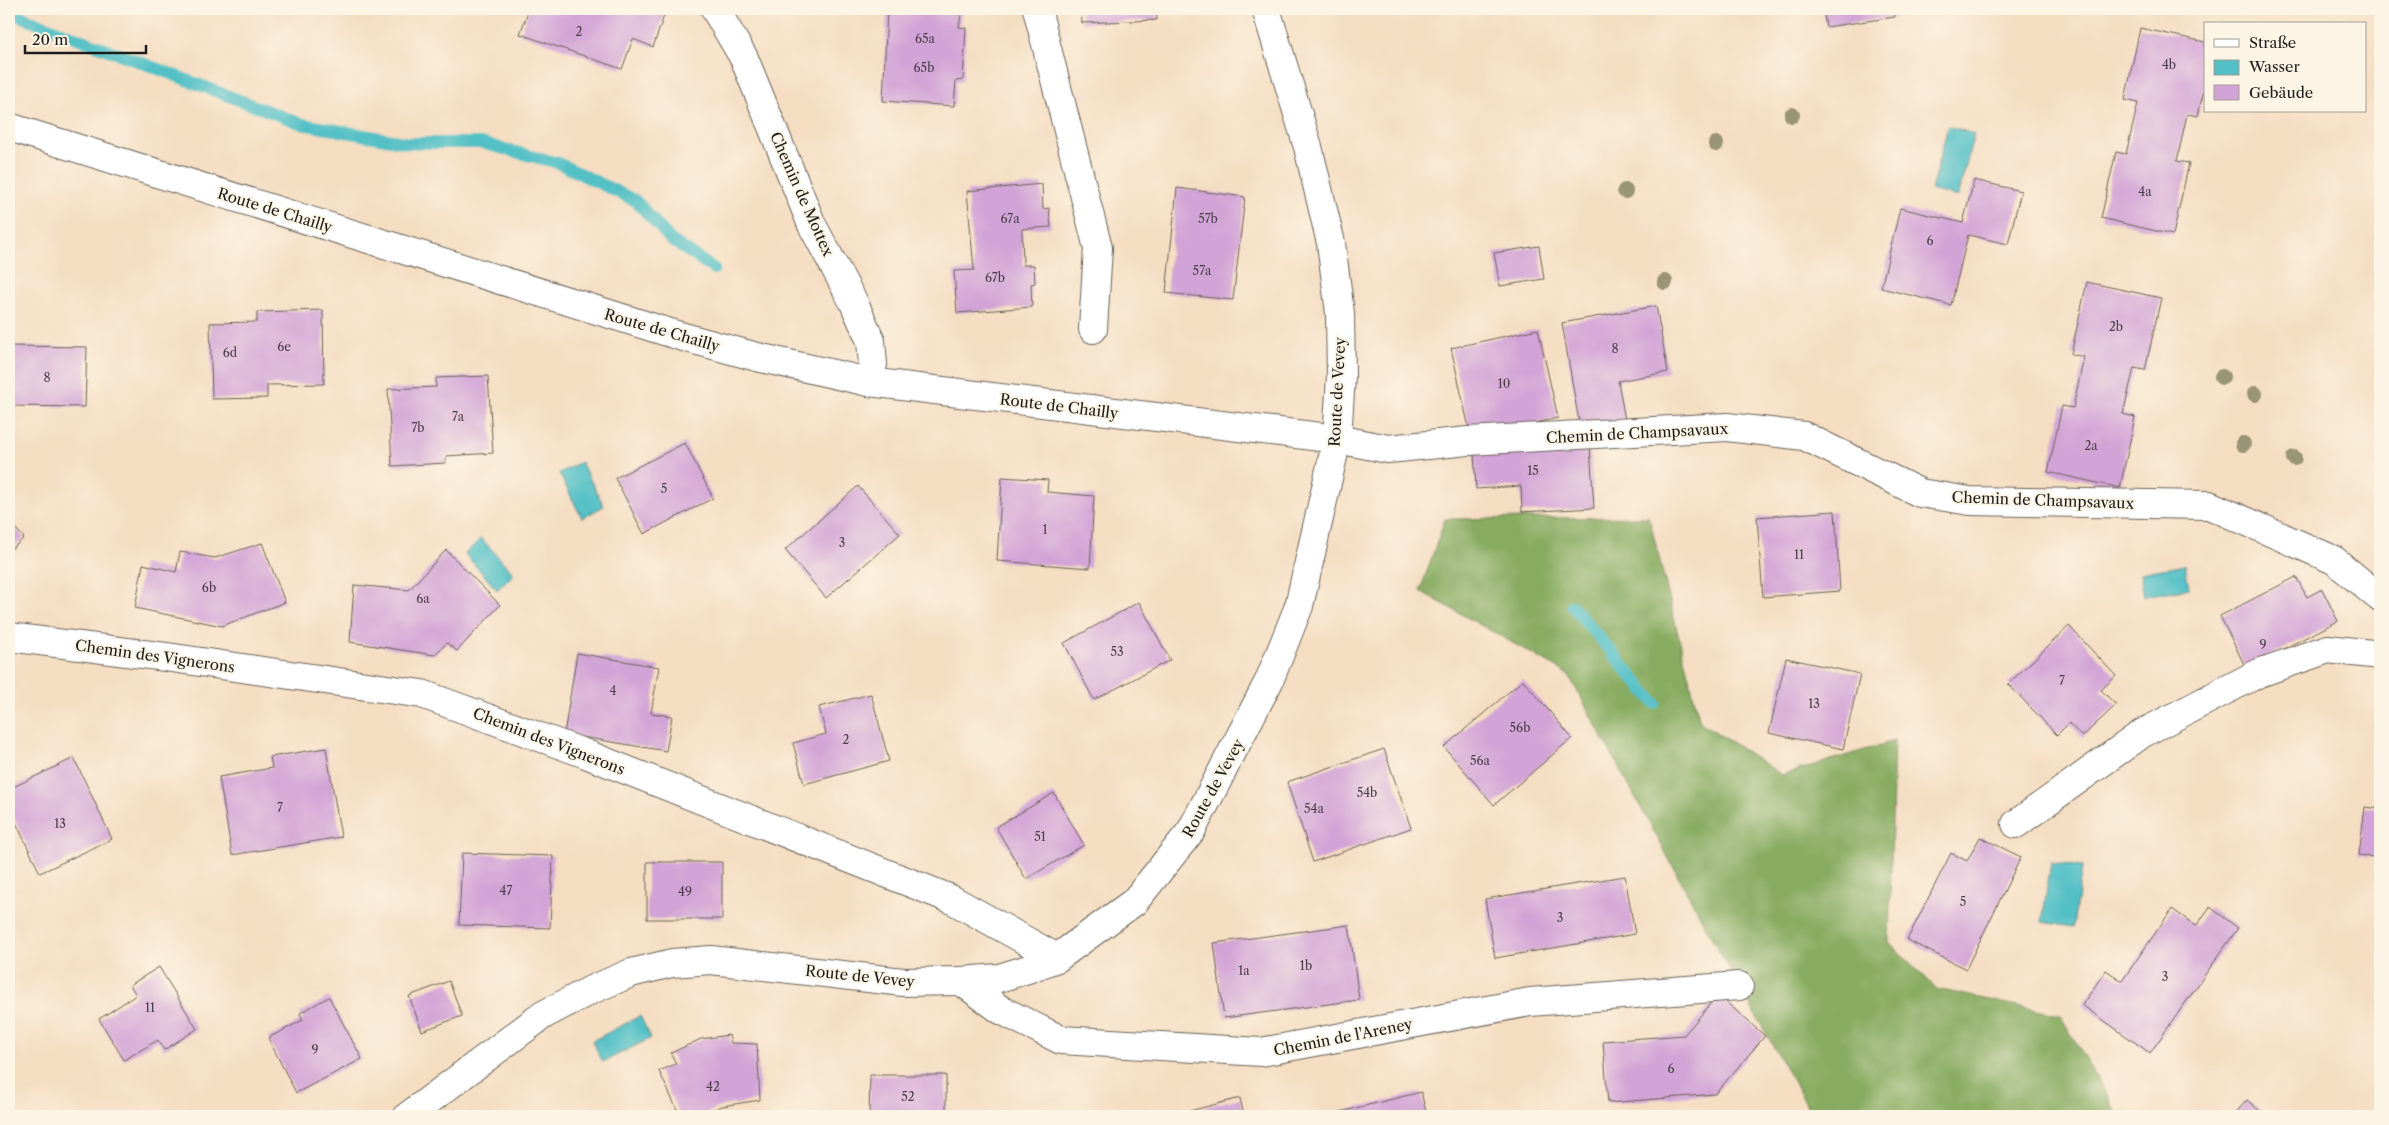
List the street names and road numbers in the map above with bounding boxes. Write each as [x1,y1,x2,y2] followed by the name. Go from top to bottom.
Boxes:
[766,129,838,259] street label: Chemin de Mottex
[215,184,335,237] street label: Route de Chailly
[602,304,722,356] street label: Route de Chailly
[1325,336,1349,447] street label: Route de Vevey
[999,389,1120,423] street label: Route de Chailly
[1545,419,1729,447] street label: Chemin de Champsavaux
[1951,487,2135,513] street label: Chemin de Champsavaux
[74,635,236,677] street label: Chemin des Vignerons
[470,703,628,779] street label: Chemin des Vignerons
[1178,735,1248,841] street label: Route de Vevey
[804,961,916,991] street label: Route de Vevey
[1272,1014,1415,1060] street label: Chemin de l'Areney

